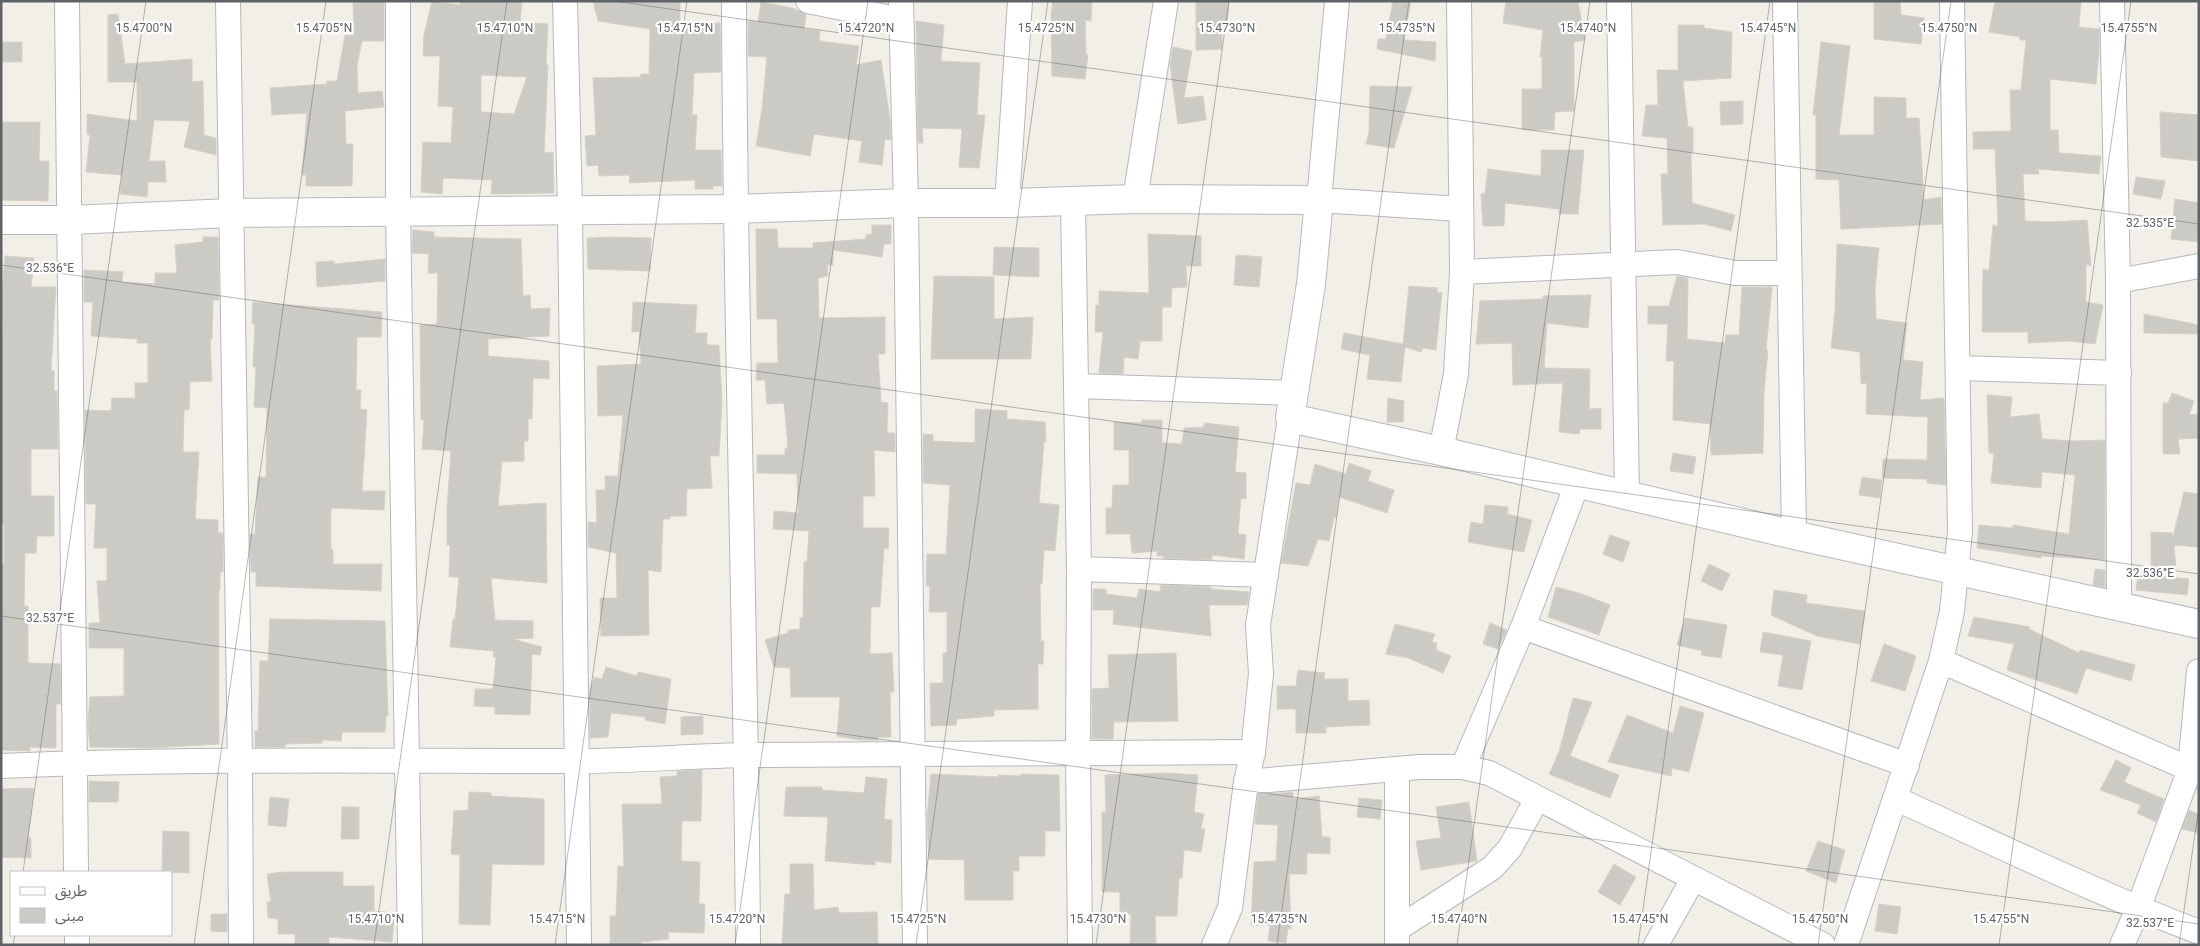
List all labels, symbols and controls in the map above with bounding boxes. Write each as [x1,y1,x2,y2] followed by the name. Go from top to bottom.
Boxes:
[116,21,172,35] text: 15.4700°N
[296,21,352,35] text: 15.4705°N
[477,21,533,35] text: 15.4710°N
[657,21,713,35] text: 15.4715°N
[838,21,894,35] text: 15.4720°N
[1018,21,1074,35] text: 15.4725°N
[1199,21,1255,35] text: 15.4730°N
[1379,21,1435,35] text: 15.4735°N
[1560,21,1616,35] text: 15.4740°N
[1740,21,1796,35] text: 15.4745°N
[1921,21,1977,35] text: 15.4750°N
[2101,21,2157,35] text: 15.4755°N
[2126,216,2174,230] text: 32.535°E
[26,261,74,275] text: 32.536°E
[2126,566,2174,580] text: 32.536°E
[26,611,74,625] text: 32.537°E
[10,871,172,936] legend
[55,882,87,901] text: طريق
[55,907,84,925] text: مبنى
[348,912,404,926] text: 15.4710°N
[529,912,585,926] text: 15.4715°N
[709,912,765,926] text: 15.4720°N
[890,912,946,926] text: 15.4725°N
[1070,912,1126,926] text: 15.4730°N
[1251,912,1307,926] text: 15.4735°N
[1431,912,1487,926] text: 15.4740°N
[1612,912,1668,926] text: 15.4745°N
[1792,912,1848,926] text: 15.4750°N
[1973,912,2029,926] text: 15.4755°N
[2126,916,2174,930] text: 32.537°E

